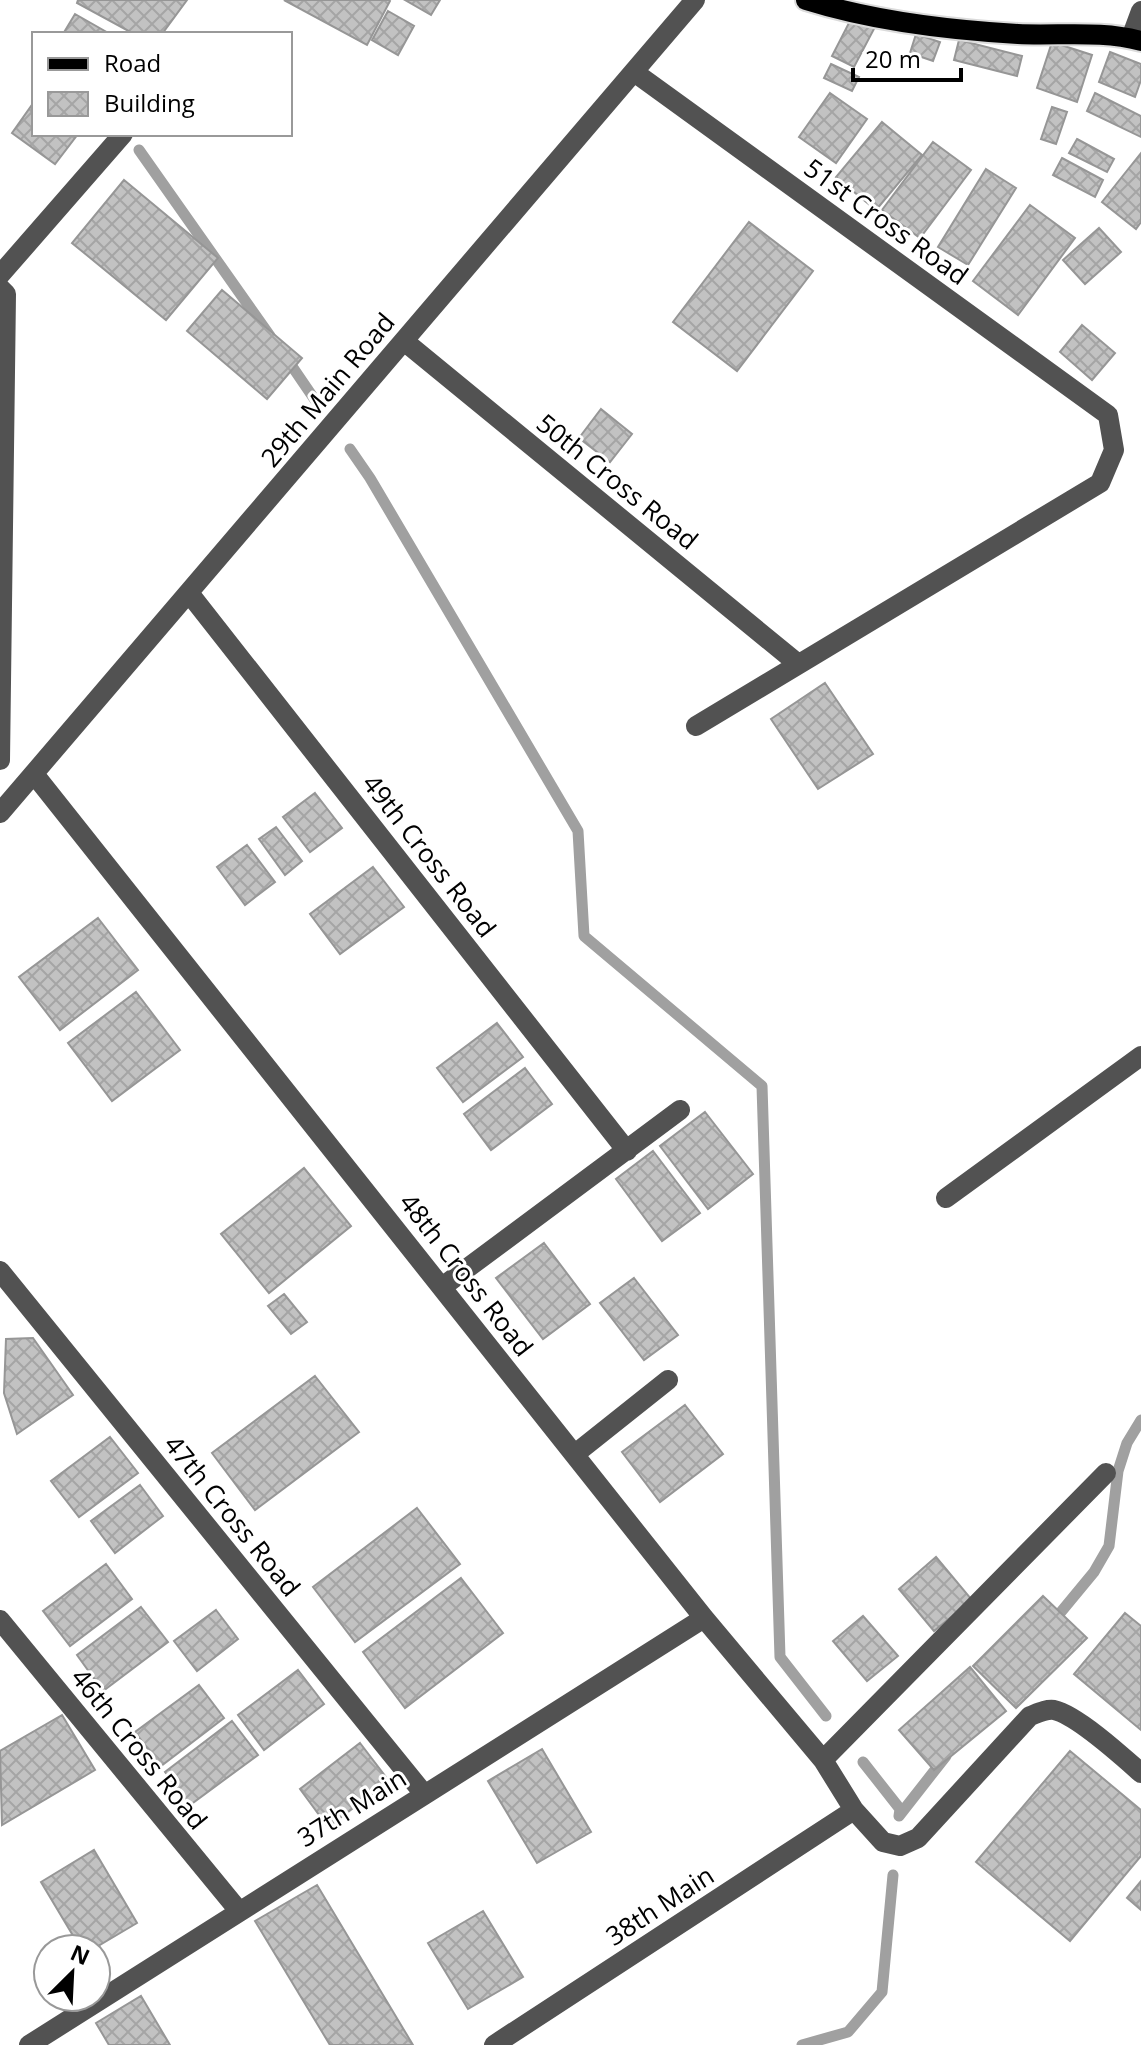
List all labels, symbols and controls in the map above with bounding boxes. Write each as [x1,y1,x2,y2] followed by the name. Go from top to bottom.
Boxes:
[32,32,292,136] legend
[853,32,961,82] scale bar
[865,42,921,75] text: 20 m
[104,46,161,79] text: Road
[104,86,195,119] text: Building
[797,150,976,293] street label: 51st Cross Road
[252,305,402,474] street label: 29th Main Road
[529,405,706,557] street label: 50th Cross Road
[355,766,505,944] street label: 49th Cross Road
[392,1185,542,1363] street label: 48th Cross Road
[157,1427,309,1604] street label: 47th Cross Road
[64,1660,216,1837] street label: 46th Cross Road
[290,1760,413,1855] street label: 37th Main
[598,1857,720,1953] street label: 38th Main
[32,1933,112,2013] north arrow
[66,1936,95,1971] text: N

